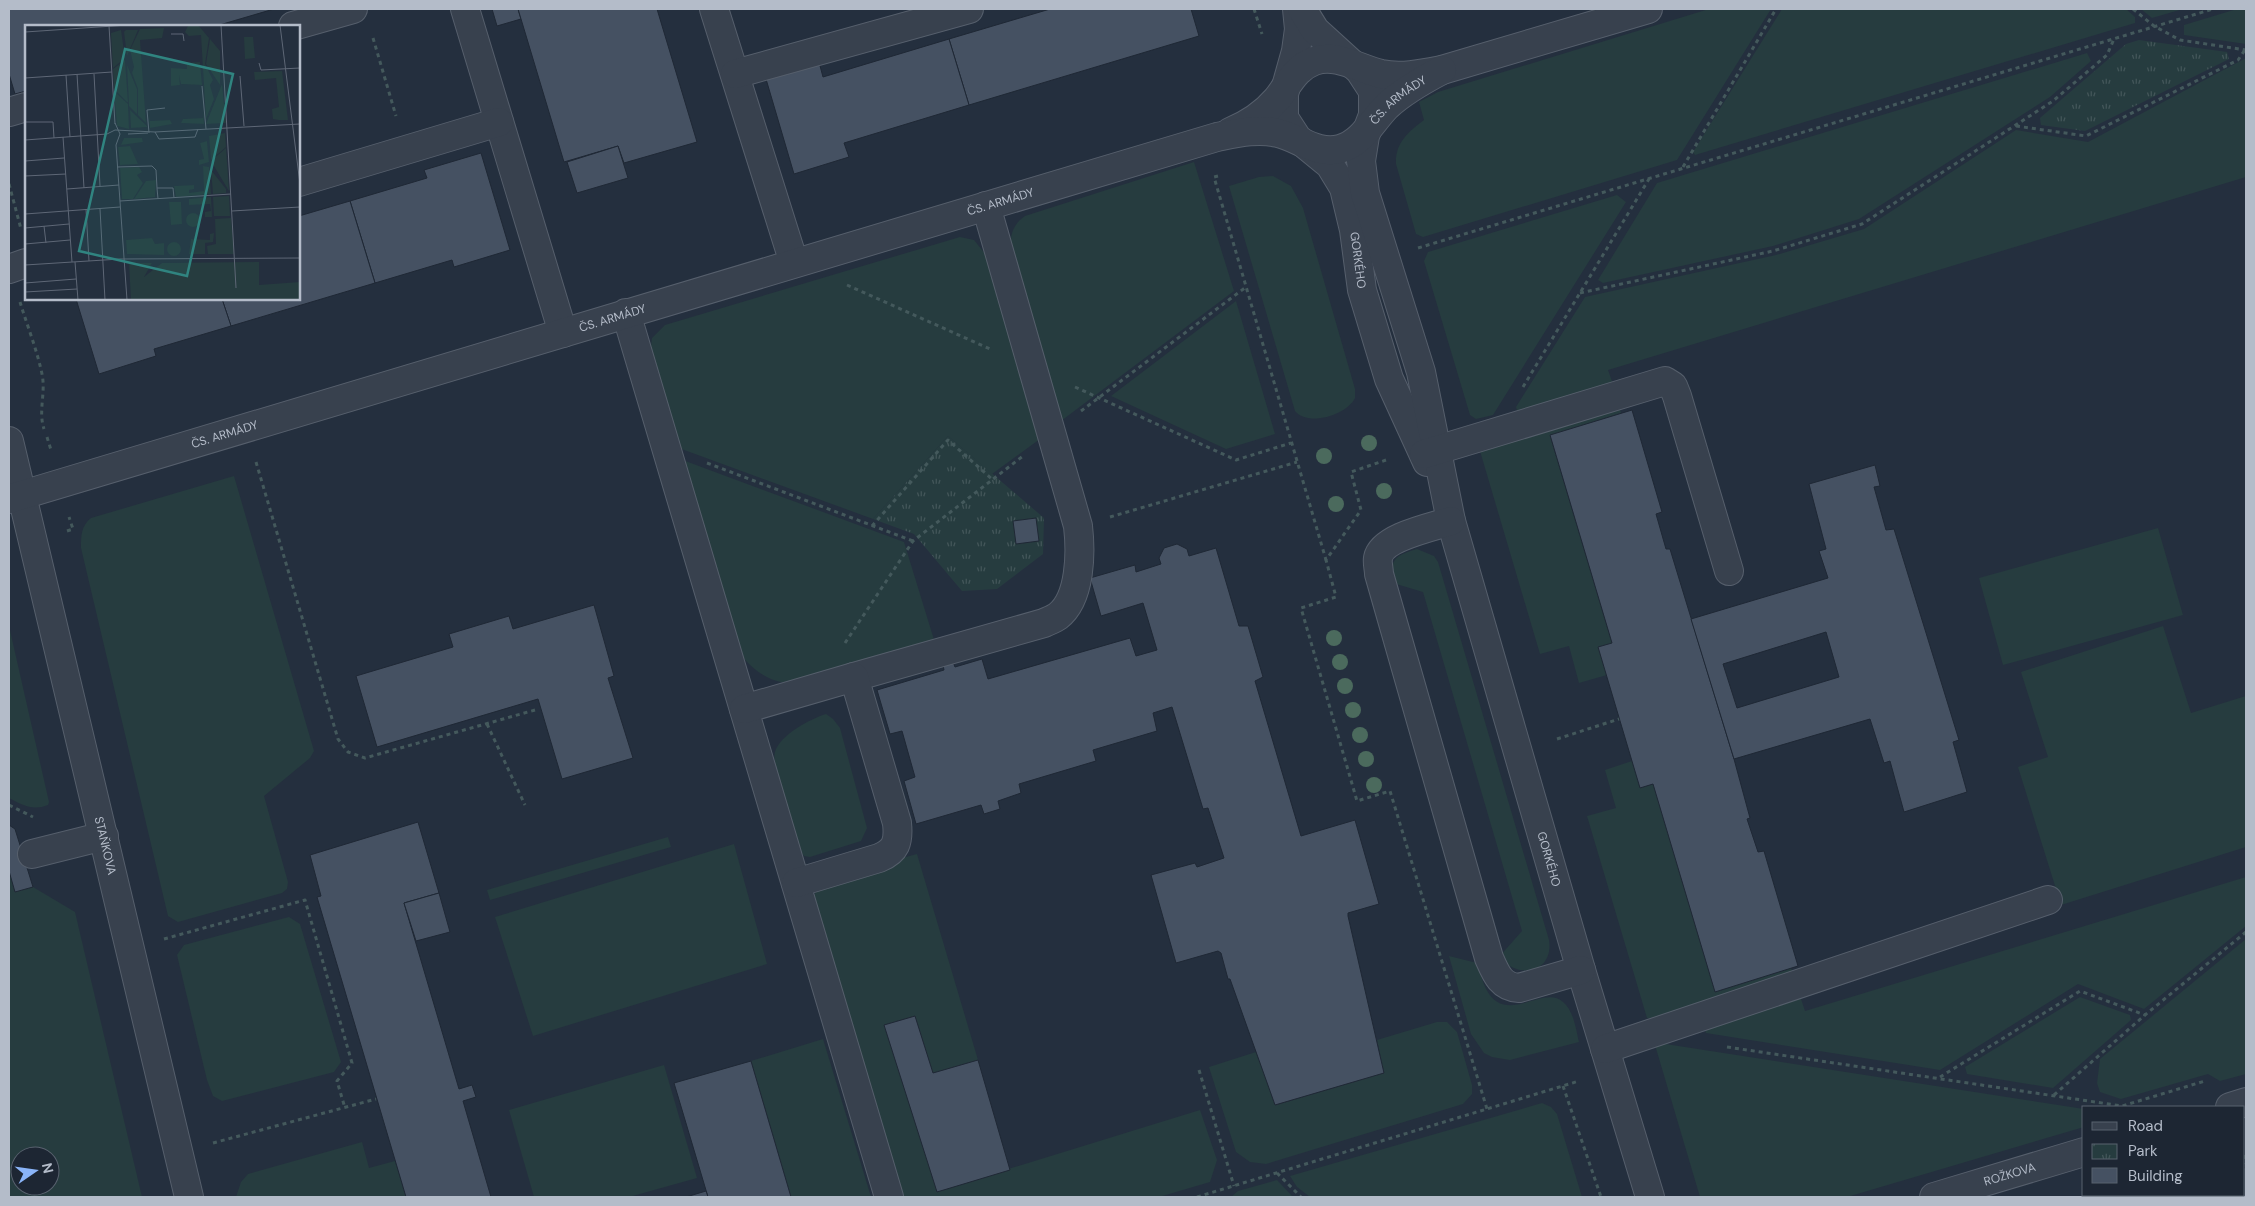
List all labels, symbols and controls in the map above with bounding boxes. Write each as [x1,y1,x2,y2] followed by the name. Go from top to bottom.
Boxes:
[25,25,300,300] inset map
[1366,72,1429,128] street label: ČS. ARMÁDY
[965,184,1036,219] street label: ČS. ARMÁDY
[1346,231,1370,289] street label: GORKÉHO
[577,301,648,336] street label: ČS. ARMÁDY
[189,417,260,452] street label: ČS. ARMÁDY
[91,815,120,876] street label: STAŇKOVA
[1533,830,1564,889] street label: GORKÉHO
[2082,1106,2245,1196] legend
[2128,1116,2163,1136] text: Road
[2128,1141,2158,1161] text: Park
[10,1146,60,1196] north arrow
[1982,1159,2038,1190] street label: ROŽKOVA
[38,1161,58,1175] text: N
[2128,1166,2183,1186] text: Building

